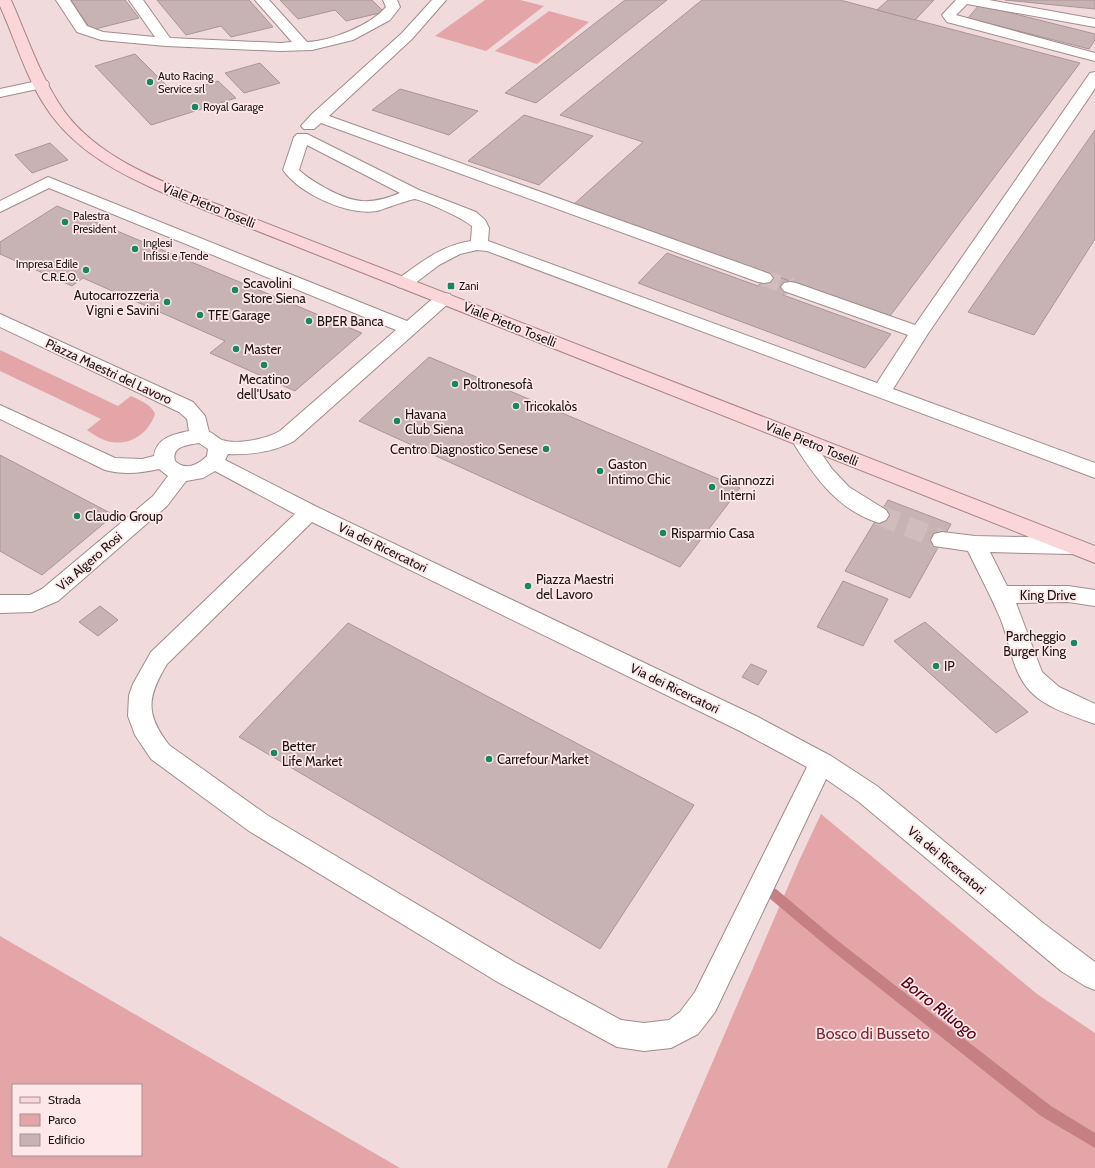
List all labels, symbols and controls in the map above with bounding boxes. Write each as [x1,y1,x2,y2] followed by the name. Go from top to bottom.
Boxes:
[158,69,214,96] place label: Auto Racing Service srl
[145,77,155,87] marker: Auto Racing Service srl
[203,100,264,114] place label: Royal Garage
[190,102,200,112] marker: Royal Garage
[160,179,258,231] street label: Viale Pietro Toselli
[73,209,117,236] place label: Palestra President
[60,217,70,227] marker: Palestra President
[143,236,209,263] place label: Inglesi Infissi e Tende
[130,244,140,254] marker: Inglesi Infissi e Tende
[16,257,78,284] place label: Impresa Edile C.R.E.O.
[81,265,91,275] marker: Impresa Edile C.R.E.O.
[243,275,307,306] place label: Scavolini Store Siena
[459,279,479,293] place label: Zani
[446,281,456,291] marker: Zani
[230,285,240,295] marker: Scavolini Store Siena
[74,287,160,318] place label: Autocarrozzeria Vigni e Savini
[162,297,172,307] marker: Autocarrozzeria Vigni e Savini
[461,298,559,350] street label: Viale Pietro Toselli
[208,307,271,323] place label: TFE Garage
[195,310,205,320] marker: TFE Garage
[317,313,384,329] place label: BPER Banca
[304,316,314,326] marker: BPER Banca
[43,335,175,407] street label: Piazza Maestri del Lavoro
[244,341,282,357] place label: Master
[231,344,241,354] marker: Master
[259,360,269,370] marker: Mecatino dell'Usato
[237,371,291,402] place label: Mecatino dell'Usato
[463,376,534,392] place label: Poltronesofà
[450,379,460,389] marker: Poltronesofà
[524,398,578,414] place label: Tricokalòs
[511,401,521,411] marker: Tricokalòs
[405,406,464,437] place label: Havana Club Siena
[392,416,402,426] marker: Havana Club Siena
[763,417,861,469] street label: Viale Pietro Toselli
[390,441,538,457] place label: Centro Diagnostico Senese
[541,444,551,454] marker: Centro Diagnostico Senese
[608,456,671,487] place label: Gaston Intimo Chic
[595,466,605,476] marker: Gaston Intimo Chic
[720,472,774,503] place label: Giannozzi Interni
[707,482,717,492] marker: Giannozzi Interni
[85,508,163,524] place label: Claudio Group
[72,511,82,521] marker: Claudio Group
[336,518,430,576] street label: Via dei Ricercatori
[671,525,755,541] place label: Risparmio Casa
[53,528,125,594] street label: Via Algero Rosi
[658,528,668,538] marker: Risparmio Casa
[536,571,614,602] place label: Piazza Maestri del Lavoro
[523,581,533,591] marker: Piazza Maestri del Lavoro
[1020,587,1076,603] street label: King Drive
[1003,628,1067,659] place label: Parcheggio Burger King
[1069,638,1079,648] marker: Parcheggio Burger King
[944,658,955,674] place label: IP
[628,659,722,717] street label: Via dei Ricercatori
[931,661,941,671] marker: IP
[282,738,343,769] place label: Better Life Market
[269,748,279,758] marker: Better Life Market
[497,751,589,767] place label: Carrefour Market
[484,754,494,764] marker: Carrefour Market
[905,823,989,897] street label: Via dei Ricercatori
[898,972,982,1044] water label: Borro Riluogo
[816,1024,930,1043] park label: Bosco di Busseto
[12,1084,142,1156] legend
[48,1092,81,1107] text: Strada
[48,1112,76,1127] text: Parco
[48,1132,85,1147] text: Edificio

